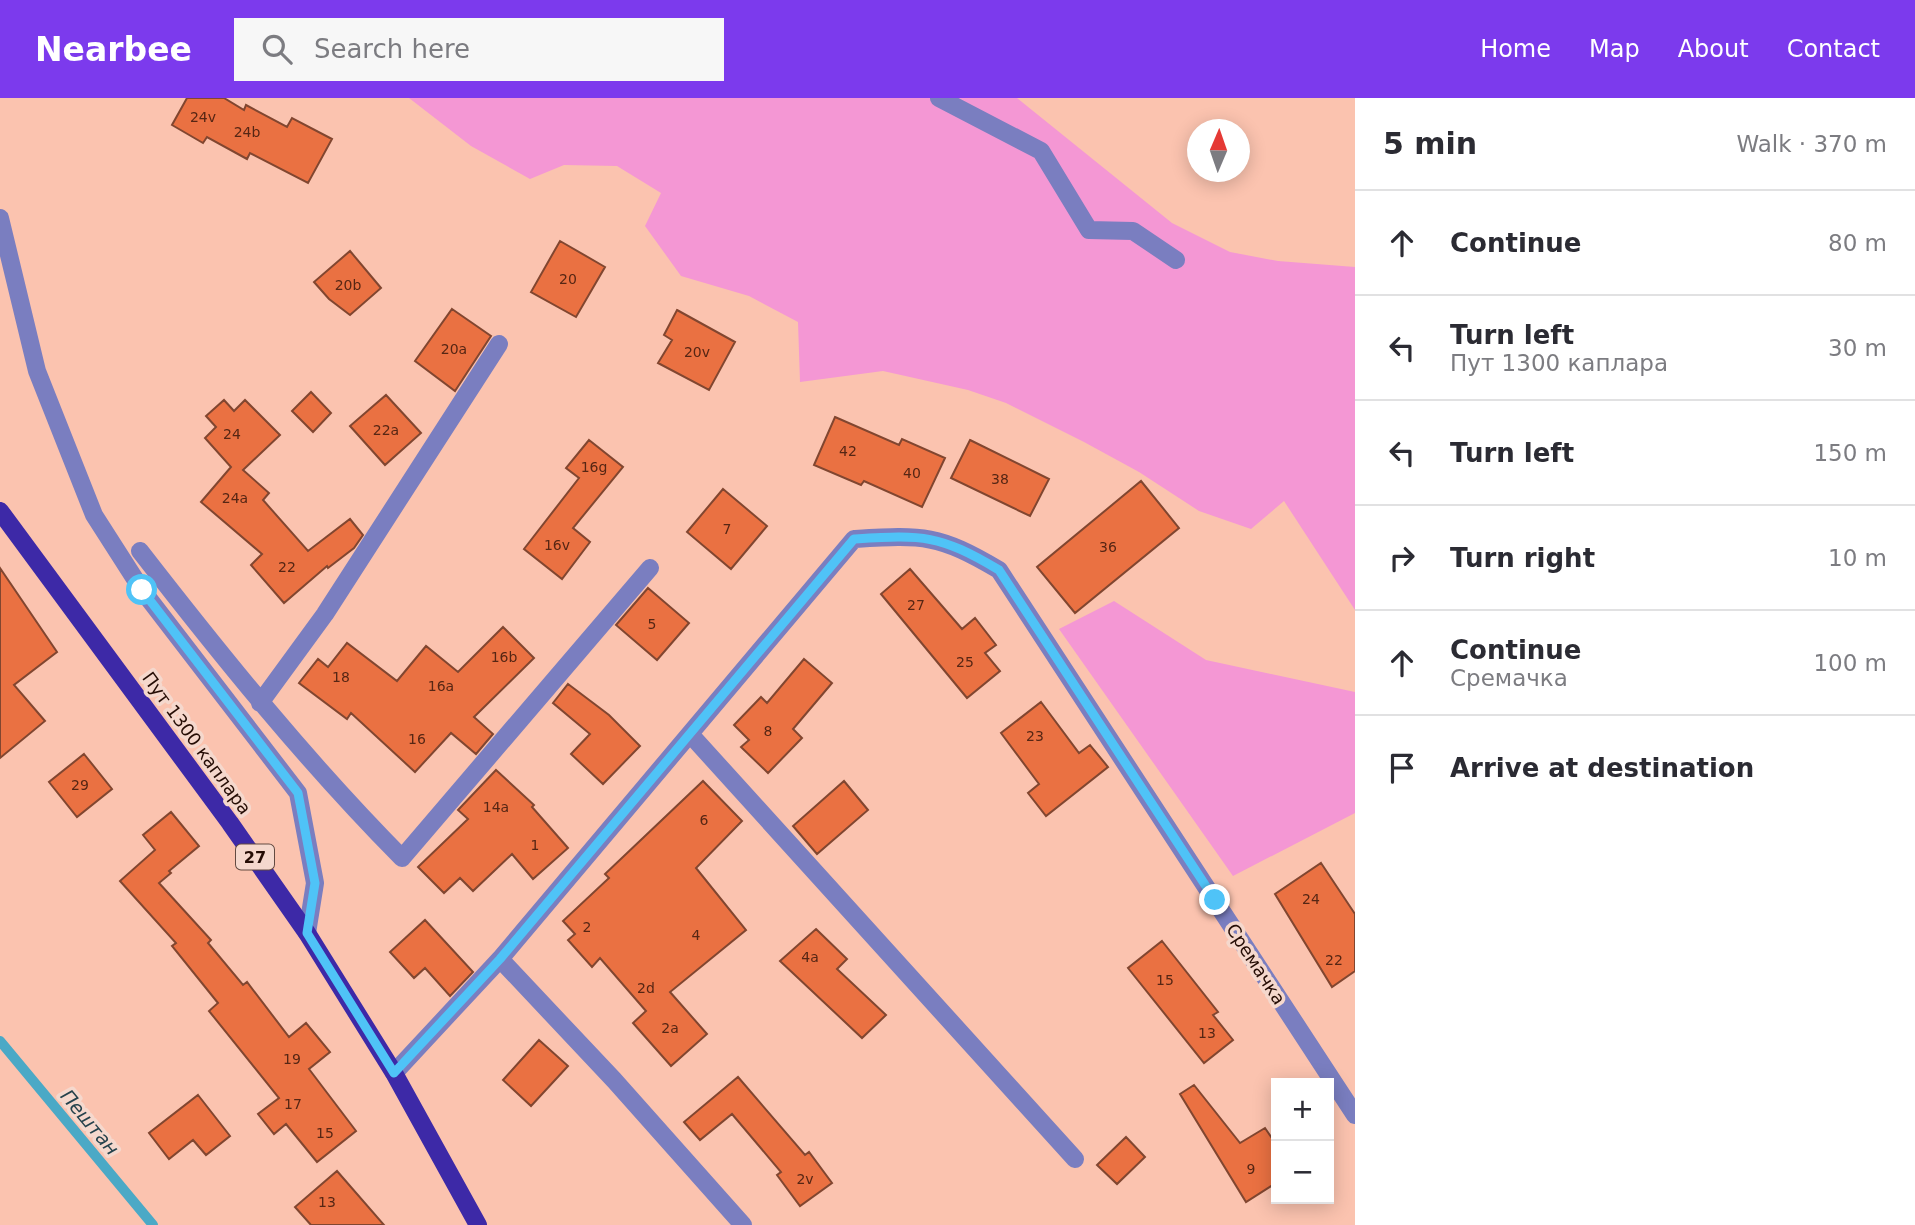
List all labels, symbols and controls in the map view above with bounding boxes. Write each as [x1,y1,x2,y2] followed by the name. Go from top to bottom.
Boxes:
[234,18,724,81] search box
[35,30,192,69] text: Nearbee
[258,30,296,68] icon: search
[314,34,470,64] text: Search here
[1480,35,1551,63] text: Home
[1589,35,1640,63] text: Map
[1678,35,1749,63] text: About
[1787,35,1880,63] text: Contact
[190,109,216,125] house number: 24v
[1187,119,1250,182] north arrow
[234,124,260,140] house number: 24b
[1383,126,1477,161] text: 5 min
[1736,131,1887,157] text: Walk · 370 m
[1383,224,1421,262] icon: ahead
[1450,228,1581,258] text: Continue
[1828,230,1887,256] text: 80 m
[559,271,577,287] house number: 20
[335,277,361,293] house number: 20b
[1450,320,1574,350] text: Turn left
[1383,329,1421,367] icon: left
[1828,335,1887,361] text: 30 m
[441,341,467,357] house number: 20a
[684,344,710,360] house number: 20v
[1450,350,1668,376] text: Пут 1300 каплара
[373,422,399,438] house number: 22a
[223,426,241,442] house number: 24
[1383,434,1421,472] icon: left
[1450,438,1574,468] text: Turn left
[1813,440,1887,466] text: 150 m
[839,443,857,459] house number: 42
[581,459,607,475] house number: 16g
[903,465,921,481] house number: 40
[991,471,1009,487] house number: 38
[222,490,248,506] house number: 24a
[723,521,731,537] house number: 7
[544,537,570,553] house number: 16v
[1099,539,1117,555] house number: 36
[1383,539,1421,577] icon: right
[1450,543,1595,573] text: Turn right
[1828,545,1887,571] text: 10 m
[278,559,296,575] house number: 22
[126,574,157,605] route start
[907,597,925,613] house number: 27
[648,616,656,632] house number: 5
[1450,635,1581,665] text: Continue
[1383,644,1421,682] icon: ahead
[491,649,517,665] house number: 16b
[1813,650,1887,676] text: 100 m
[956,654,974,670] house number: 25
[1450,665,1568,691] text: Сремачка
[138,668,256,818] street label: Пут 1300 каплара
[332,669,350,685] house number: 18
[428,678,454,694] house number: 16a
[764,723,772,739] house number: 8
[1026,728,1044,744] house number: 23
[408,731,426,747] house number: 16
[1383,749,1421,787] icon: arrive
[1450,753,1754,783] text: Arrive at destination
[71,777,89,793] house number: 29
[483,799,509,815] house number: 14a
[700,812,709,828] house number: 6
[531,837,539,853] house number: 1
[236,844,274,870] road number: 27
[1199,884,1230,915] route end
[1302,891,1320,907] house number: 24
[583,919,591,935] house number: 2
[1222,920,1290,1008] street label: Сремачка
[692,927,701,943] house number: 4
[801,949,819,965] house number: 4a
[1325,952,1343,968] house number: 22
[1156,972,1174,988] house number: 15
[637,980,655,996] house number: 2d
[661,1020,679,1036] house number: 2a
[1198,1025,1216,1041] house number: 13
[283,1051,301,1067] house number: 19
[1271,1078,1334,1204] map controls
[1271,1078,1334,1141] button: +
[56,1085,124,1159] water label: Пештан
[284,1096,302,1112] house number: 17
[316,1125,334,1141] house number: 15
[1271,1141,1334,1204] button: −
[1247,1161,1255,1177] house number: 9
[796,1171,814,1187] house number: 2v
[318,1194,336,1210] house number: 13

